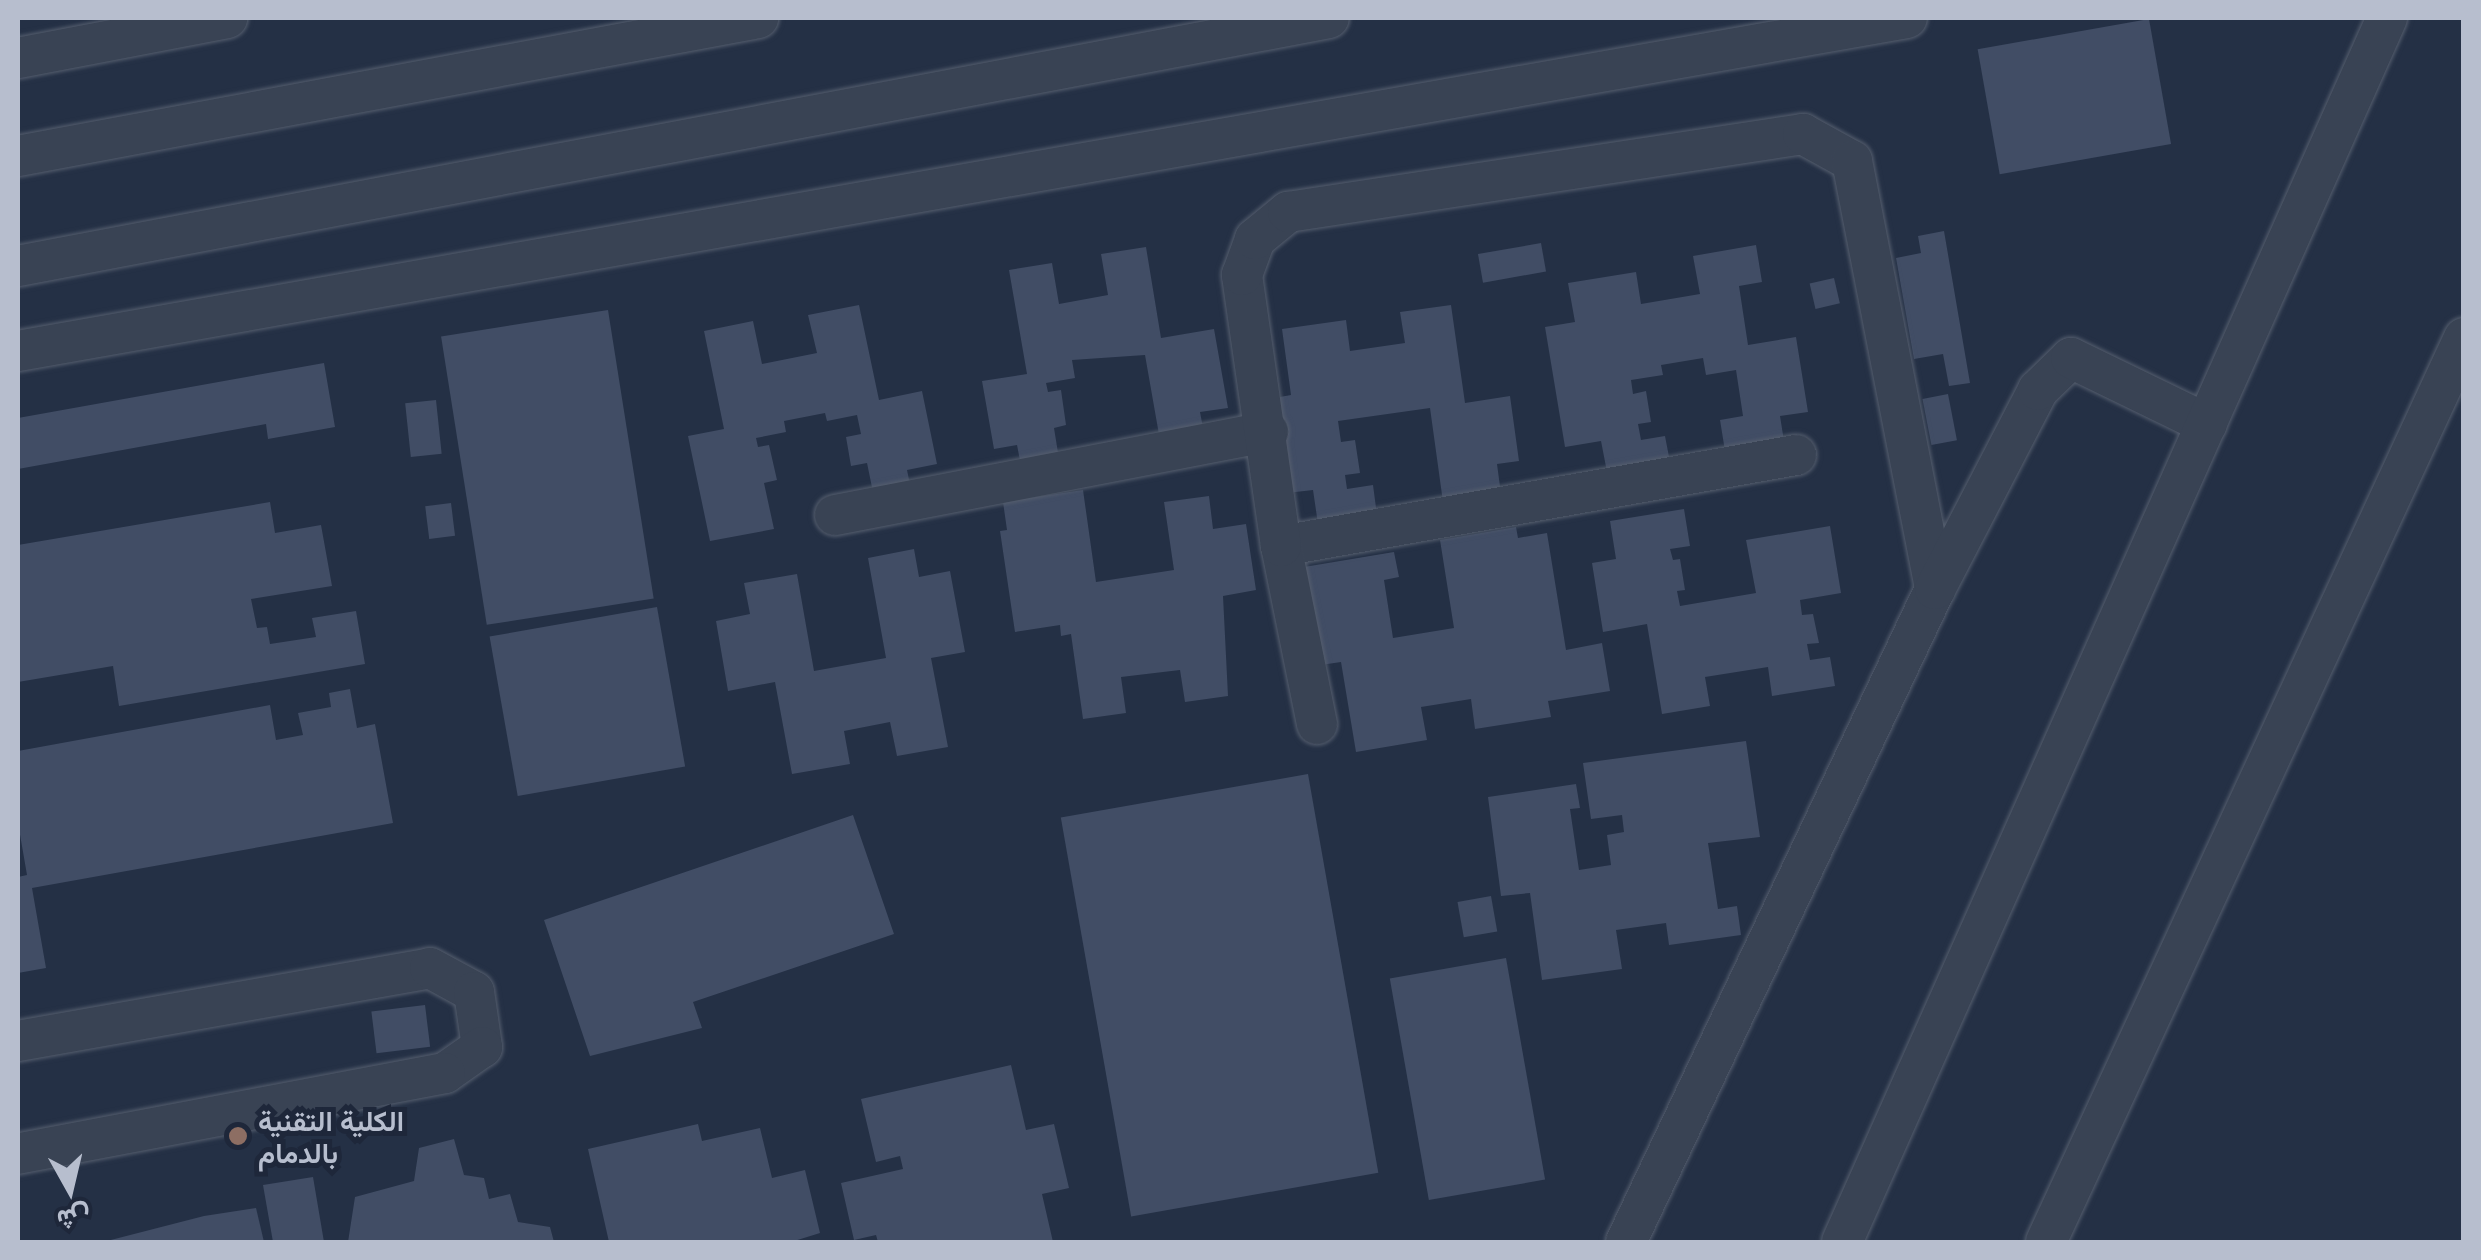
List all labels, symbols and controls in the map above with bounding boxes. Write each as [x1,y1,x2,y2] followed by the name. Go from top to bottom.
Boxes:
[258,1103,404,1169] place label: الكلية التقنية بالدمام
[227,1125,249,1147] marker: الكلية التقنية بالدمام
[20,1140,120,1240] north arrow
[55,1199,93,1241] text: ش

